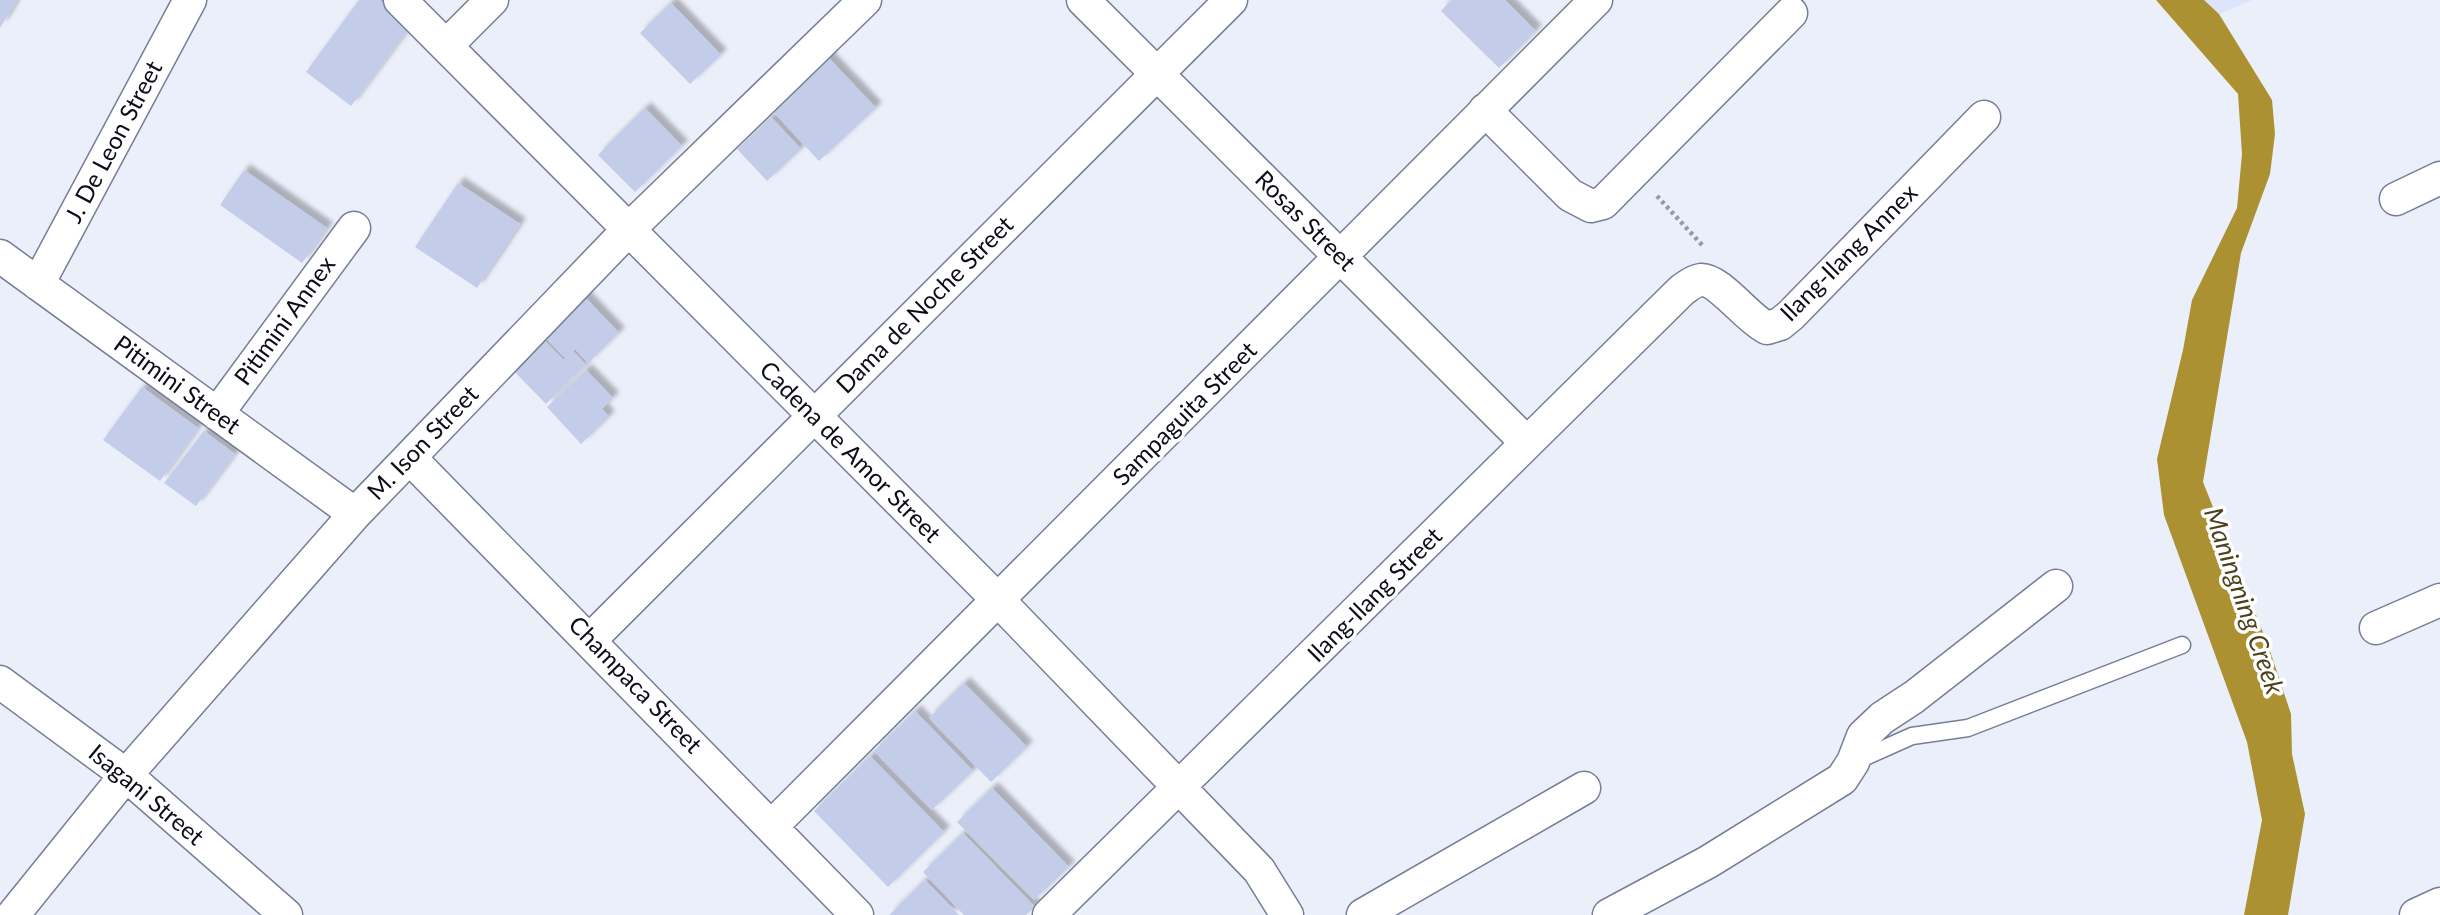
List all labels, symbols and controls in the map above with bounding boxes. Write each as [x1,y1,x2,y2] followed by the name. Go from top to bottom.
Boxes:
[58,55,168,227] street label: J. De Leon Street
[1250,164,1363,276] street label: Rosas Street
[1773,177,1922,326] street label: Ilang-Ilang Annex
[829,209,1019,398] street label: Dama de Noche Street
[227,250,340,390] street label: Pitimini Annex
[109,328,247,440] street label: Pitimini Street
[1106,335,1262,491] street label: Sampaguita Street
[755,354,948,548] street label: Cadena de Amor Street
[360,379,484,505] street label: M. Ison Street
[2198,503,2292,699] water label: Maningning Creek
[1301,520,1447,667] street label: Ilang-Ilang Street
[563,609,709,759] street label: Champaca Street
[83,737,211,851] street label: Isagani Street

